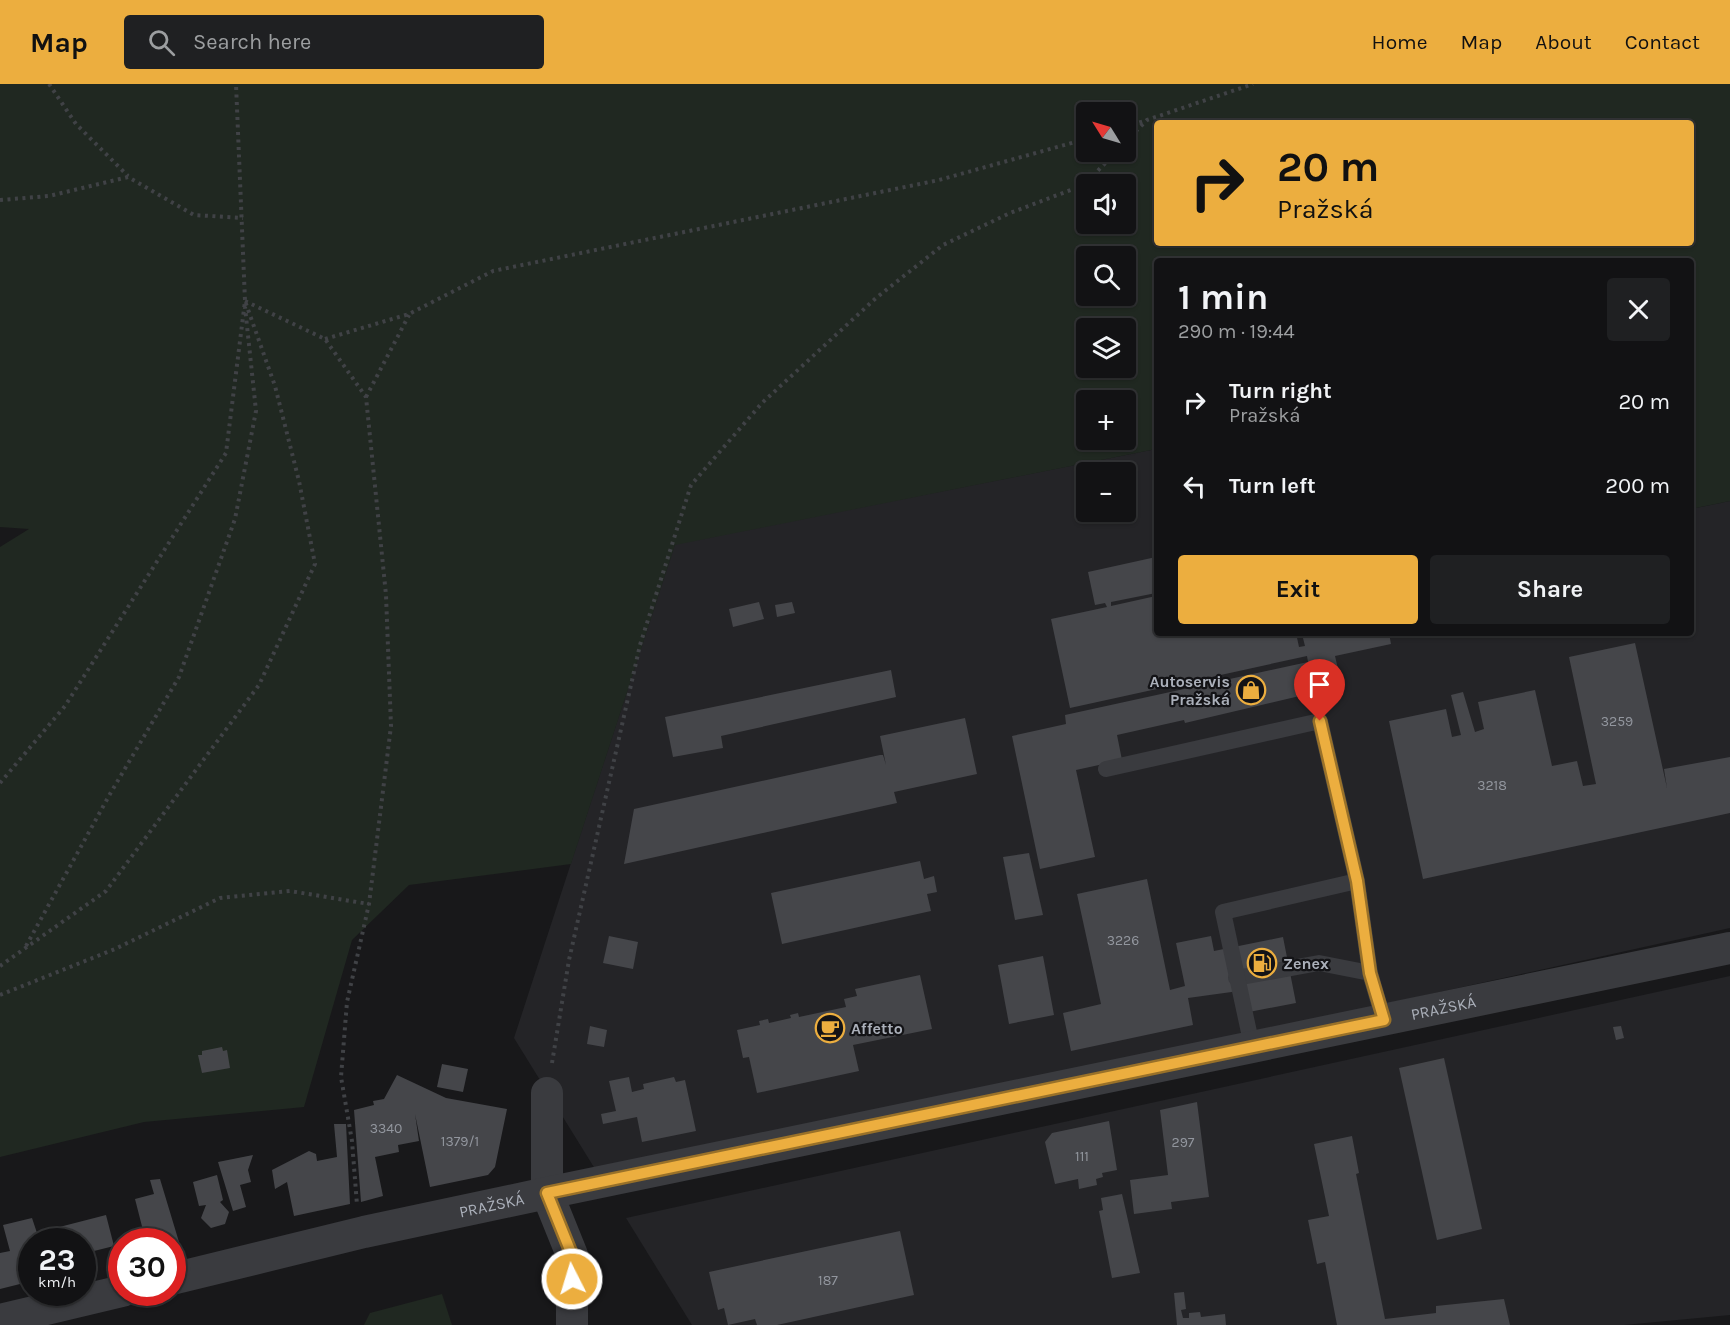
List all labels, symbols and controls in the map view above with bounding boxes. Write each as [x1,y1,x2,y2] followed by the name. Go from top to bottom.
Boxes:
[124,15,544,69] search box
[30,26,88,59] text: Map
[145,26,178,59] icon: search
[193,29,311,55] text: Search here
[1372,30,1428,54] text: Home
[1461,30,1502,54] text: Map
[1535,30,1592,54] text: About
[1625,30,1700,54] text: Contact
[1076,102,1136,162] north arrow
[1076,102,1136,522] map controls
[1277,142,1379,192] text: 20 m
[1178,144,1256,222] icon: right
[1076,174,1136,234] button: sound
[1277,193,1374,225] text: Pražská
[1076,246,1136,306] button: search
[1178,276,1268,318] text: 1 min
[1607,278,1670,341] button: close
[1076,318,1136,378] button: layers
[1178,320,1295,343] text: 290 m · 19:44
[1229,378,1332,404] text: Turn right
[1178,386,1211,419] icon: right
[1618,389,1670,415] text: 20 m
[1076,390,1136,450] button: +
[1229,404,1301,427] text: Pražská
[1076,462,1136,522] button: −
[1178,470,1211,503] icon: left
[1229,473,1316,499] text: Turn left
[1605,473,1670,499] text: 200 m
[1178,555,1418,624] button: Exit
[1430,555,1670,624] button: Share
[1294,659,1345,721] pin
[1303,668,1336,701] icon: arrive
[1149,672,1230,709] place label: Autoservis Pražská
[1235,674,1267,706] shop icon: Autoservis Pražská
[1601,713,1633,730] house number: 3259
[1477,777,1507,794] house number: 3218
[1107,932,1139,949] house number: 3226
[1246,947,1278,979] fuel station icon: Zenex
[1283,954,1329,973] place label: Zenex
[1409,992,1478,1024] street label: PRAŽSKÁ
[814,1012,846,1044] cafe icon: Affetto
[851,1019,903,1038] place label: Affetto
[370,1120,402,1137] house number: 3340
[441,1133,479,1150] house number: 1379/1
[1172,1134,1195,1151] house number: 297
[1075,1148,1089,1165] house number: 111
[457,1189,526,1221] street label: PRAŽSKÁ
[108,1228,186,1306] speed limit sign: 30
[39,1242,75,1278] text: 23
[540,1247,604,1311] position arrow
[818,1272,838,1289] house number: 187
[38,1273,76,1291] text: km/h

